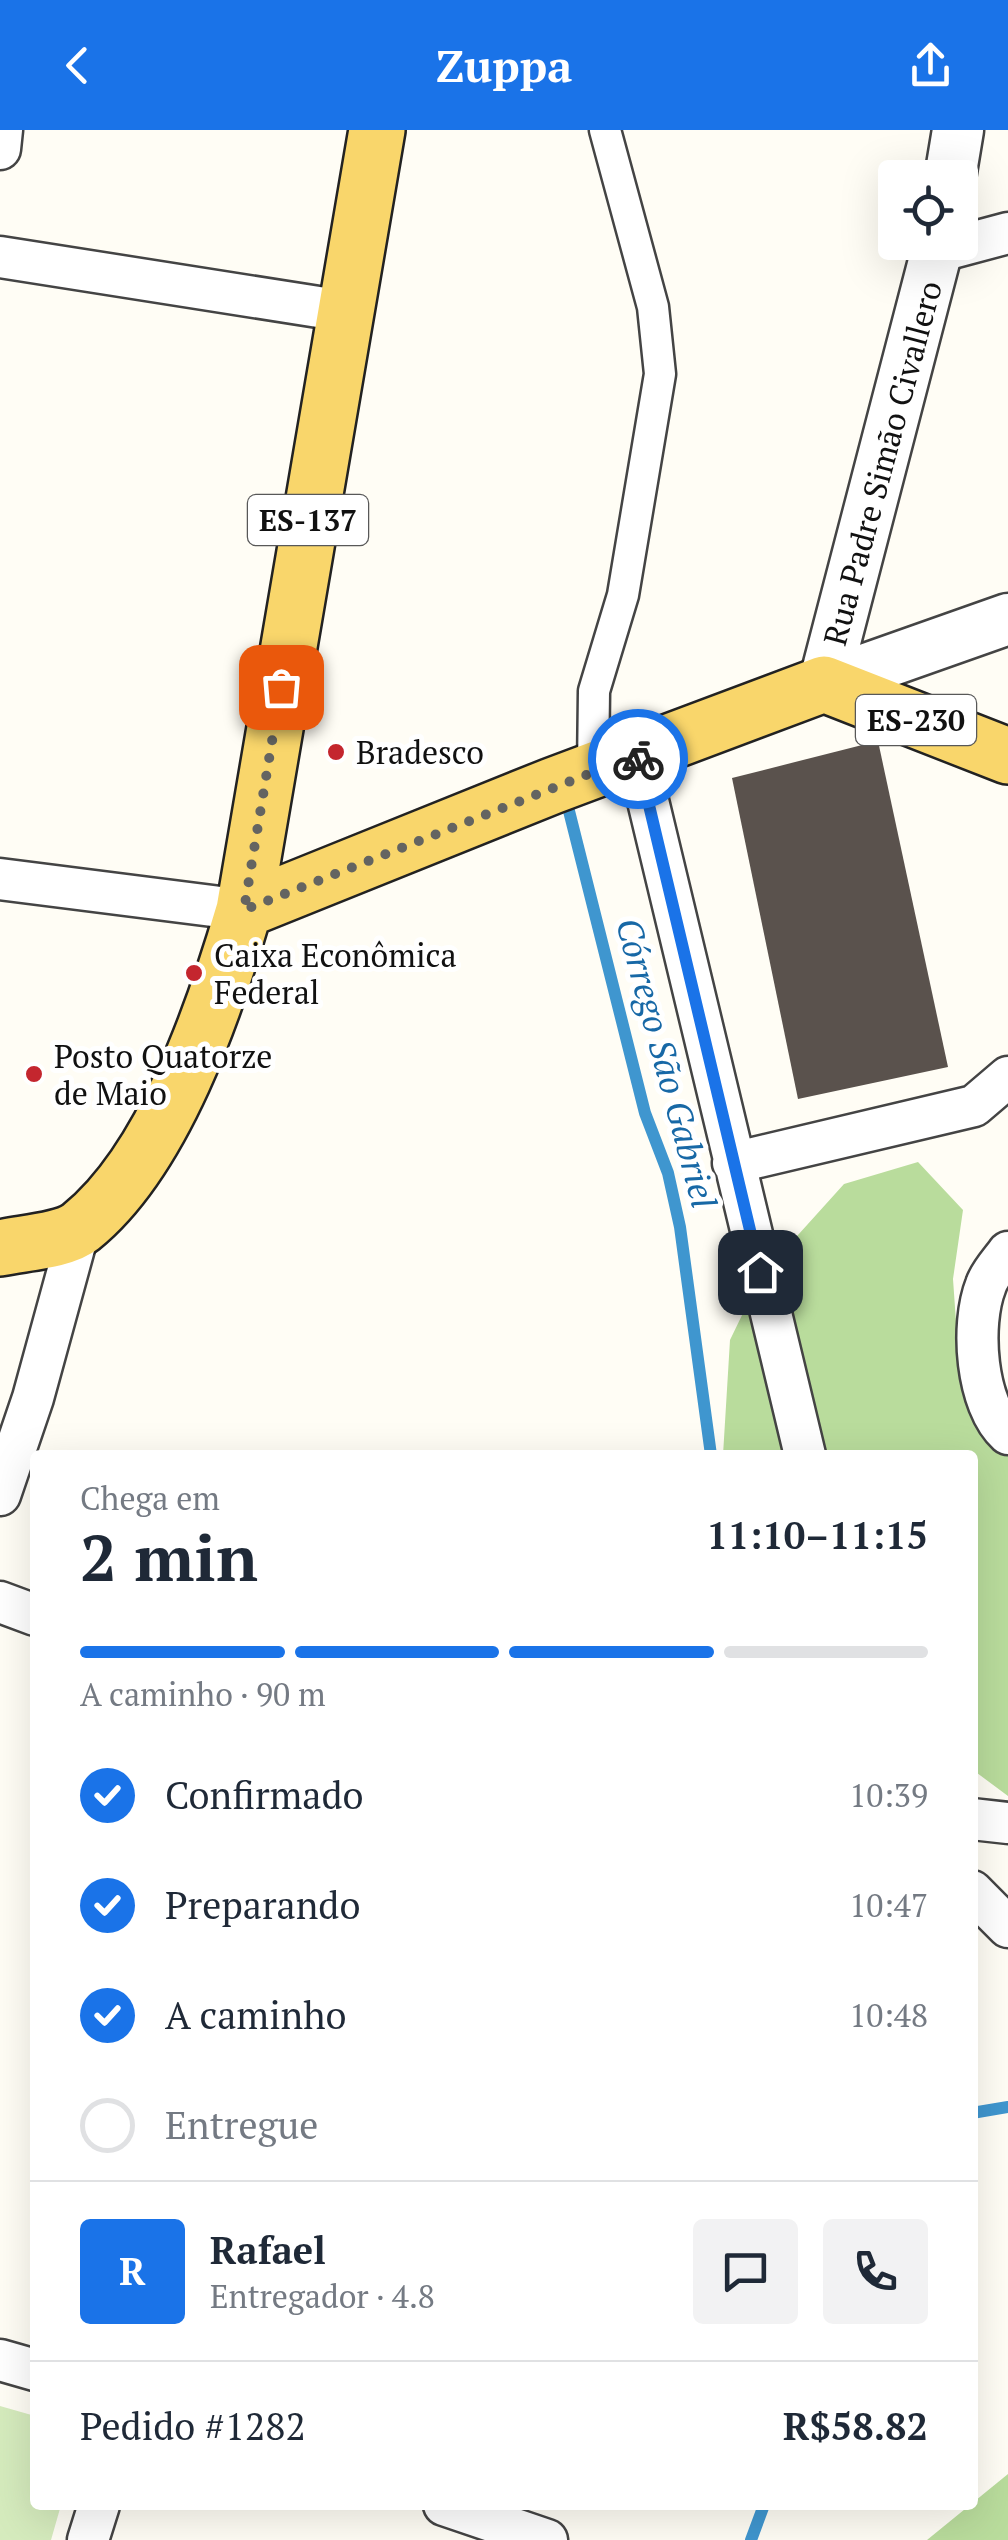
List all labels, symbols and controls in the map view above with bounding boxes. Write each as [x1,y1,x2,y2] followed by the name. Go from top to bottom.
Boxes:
[436,35,572,95] text: Zuppa
[50,38,105,93] icon: back
[903,38,958,93] icon: share
[878,160,978,260] map controls
[878,160,978,260] button: locate
[813,276,951,650] street label: Rua Padre Simão Civallero
[248,495,368,545] road number: ES-137
[239,645,324,730] pin
[254,660,309,715] icon: bag
[856,695,976,745] road number: ES-230
[588,709,688,809] courier
[356,731,484,773] place label: Bradesco
[611,732,666,787] icon: bike
[325,741,347,763] marker: Bradesco
[606,913,728,1214] water label: Córrego São Gabriel
[214,934,457,1013] place label: Caixa Econômica Federal
[183,962,205,984] marker: Caixa Econômica Federal
[54,1035,272,1114] place label: Posto Quatorze de Maio
[23,1063,45,1085] marker: Posto Quatorze de Maio
[718,1230,803,1315] pin
[733,1245,788,1300] icon: home
[80,1477,220,1519] text: Chega em
[706,1510,928,1560] text: 11:10–11:15
[80,1513,258,1600] text: 2 min
[80,1673,326,1715] text: A caminho · 90 m
[80,1768,135,1823] icon: check
[165,1770,364,1820] text: Confirmado
[849,1774,928,1816] text: 10:39
[80,1878,135,1933] icon: check
[165,1880,360,1930] text: Preparando
[849,1884,928,1926] text: 10:47
[80,1988,135,2043] icon: check
[165,1990,347,2040] text: A caminho
[849,1994,928,2036] text: 10:48
[165,2100,318,2150] text: Entregue
[693,2219,798,2324] button: chat
[823,2219,928,2324] button: phone
[210,2225,326,2275] text: Rafael
[119,2246,146,2296] text: R
[210,2275,435,2317] text: Entregador · 4.8
[80,2401,306,2451] text: Pedido #1282
[783,2401,928,2451] text: R$58.82

